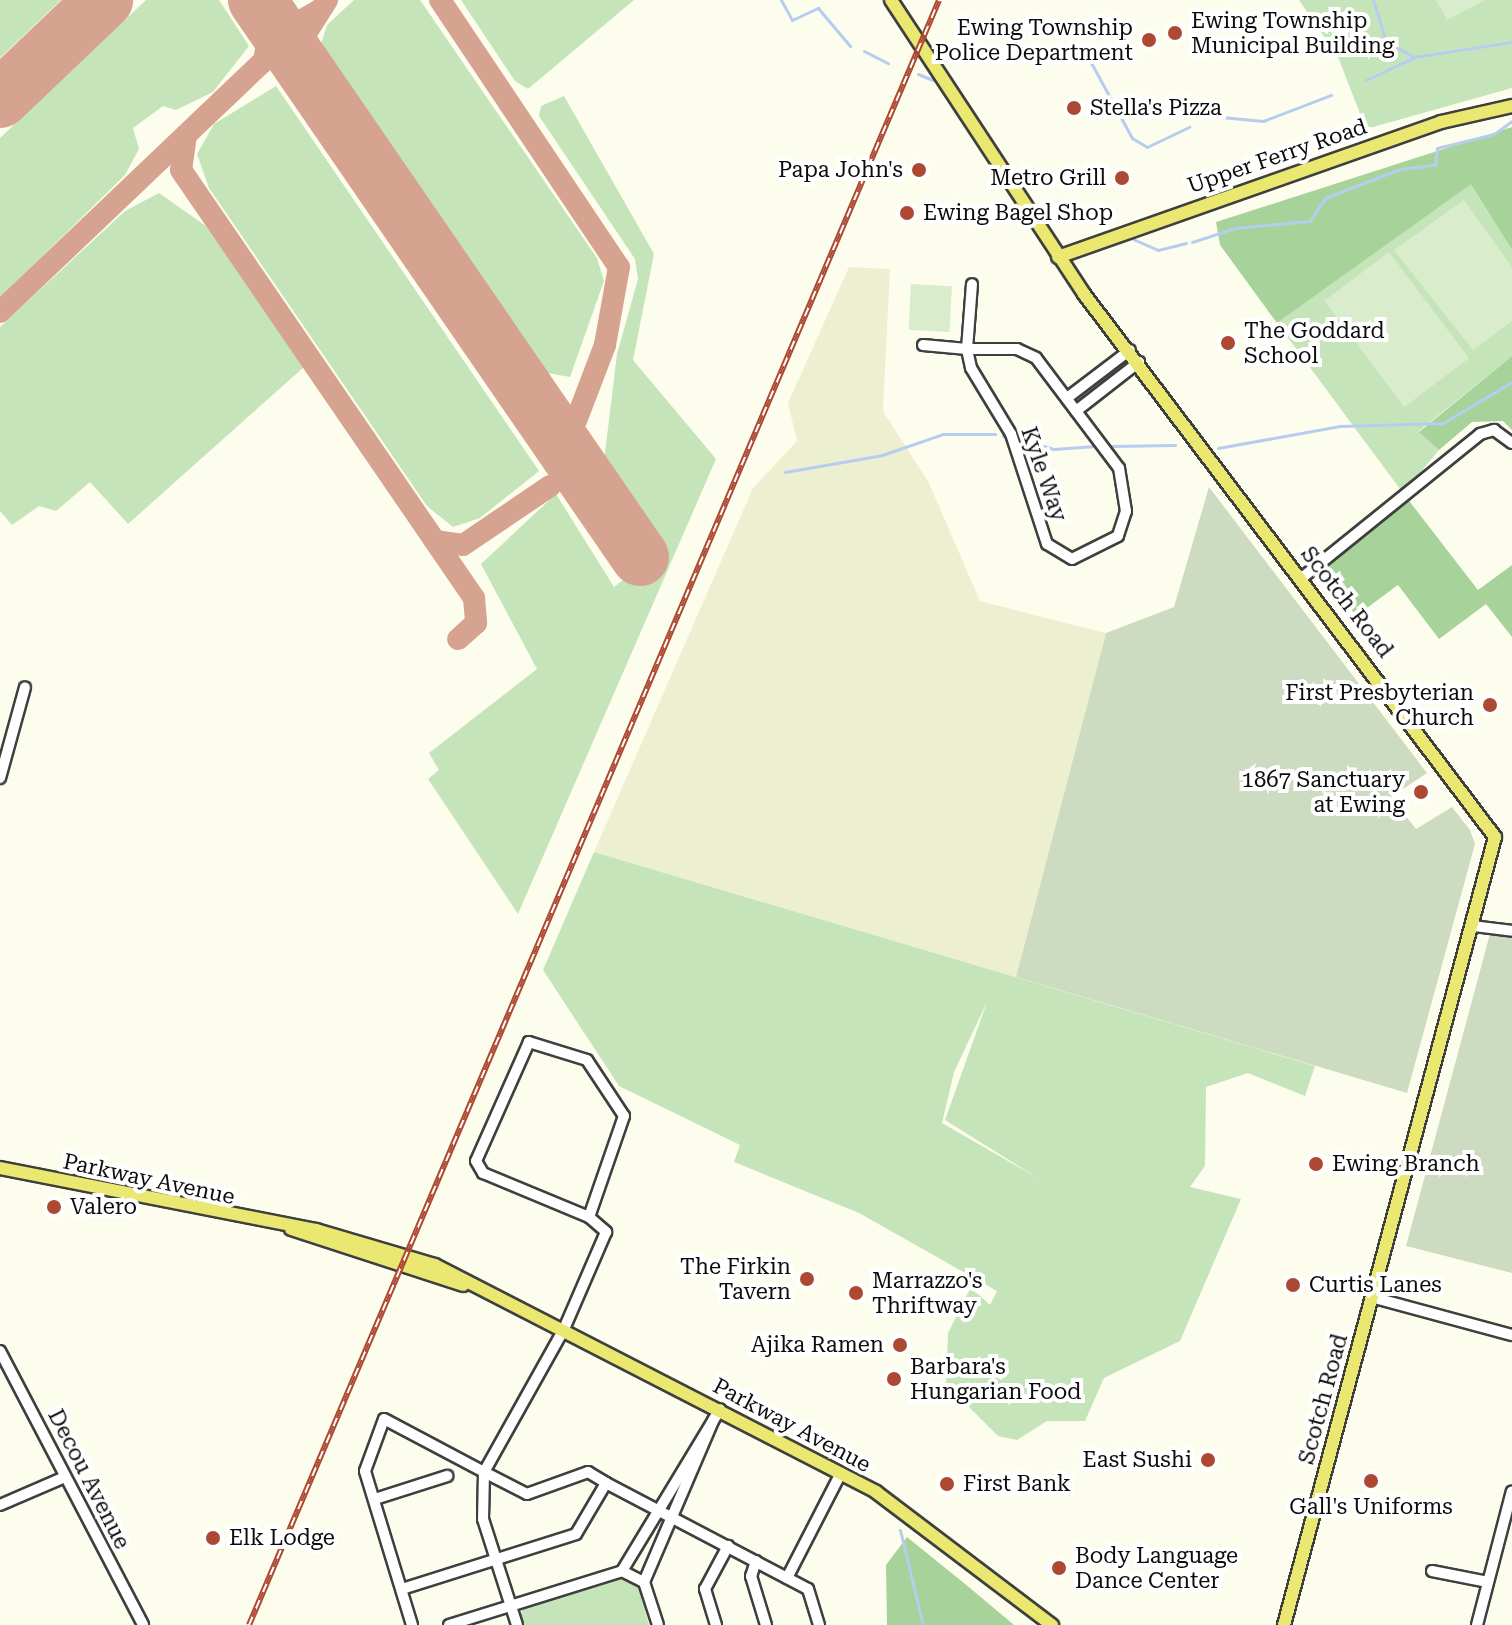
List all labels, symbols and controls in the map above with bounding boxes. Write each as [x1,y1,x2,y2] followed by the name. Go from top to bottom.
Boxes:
[1191,7,1394,58] place label: Ewing Township Municipal Building
[935,14,1133,66] place label: Ewing Township Police Department
[1166,24,1184,42] marker: Ewing Township Municipal Building
[1140,31,1158,49] marker: Ewing Township Police Department
[1090,95,1222,121] place label: Stella's Pizza
[1065,99,1083,117] marker: Stella's Pizza
[1184,113,1370,199] street label: Upper Ferry Road
[778,157,903,183] place label: Papa John's
[910,161,928,179] marker: Papa John's
[990,165,1106,191] place label: Metro Grill
[1113,169,1131,187] marker: Metro Grill
[923,200,1113,226] place label: Ewing Bagel Shop
[898,204,916,222] marker: Ewing Bagel Shop
[1244,317,1385,368] place label: The Goddard School
[1219,334,1237,352] marker: The Goddard School
[1016,423,1072,525] street label: Kyle Way
[1295,541,1399,663] street label: Scotch Road
[1285,679,1474,730] place label: First Presbyterian Church
[1481,696,1499,714] marker: First Presbyterian Church
[1242,766,1405,818] place label: 1867 Sanctuary at Ewing
[1412,783,1430,801] marker: 1867 Sanctuary at Ewing
[61,1148,237,1210] street label: Parkway Avenue
[1332,1151,1480,1177] place label: Ewing Branch
[1307,1155,1325,1173] marker: Ewing Branch
[70,1194,137,1220] place label: Valero
[45,1198,63,1216] marker: Valero
[680,1253,791,1304] place label: The Firkin Tavern
[872,1267,983,1318] place label: Marrazzo's Thriftway
[798,1270,816,1288] marker: The Firkin Tavern
[1309,1272,1442,1298] place label: Curtis Lanes
[1284,1276,1302,1294] marker: Curtis Lanes
[847,1284,865,1302] marker: Marrazzo's Thriftway
[1293,1331,1353,1467] street label: Scotch Road
[751,1332,884,1358] place label: Ajika Ramen
[891,1336,909,1354] marker: Ajika Ramen
[910,1353,1081,1404] place label: Barbara's Hungarian Food
[885,1370,903,1388] marker: Barbara's Hungarian Food
[709,1372,875,1478] street label: Parkway Avenue
[42,1405,136,1553] street label: Decou Avenue
[1083,1447,1192,1473] place label: East Sushi
[1199,1451,1217,1469] marker: East Sushi
[963,1471,1071,1497] place label: First Bank
[1362,1472,1380,1490] marker: Gall's Uniforms
[938,1475,956,1493] marker: First Bank
[1289,1494,1453,1520] place label: Gall's Uniforms
[229,1525,335,1551] place label: Elk Lodge
[204,1529,222,1547] marker: Elk Lodge
[1075,1542,1238,1594] place label: Body Language Dance Center
[1050,1559,1068,1577] marker: Body Language Dance Center

